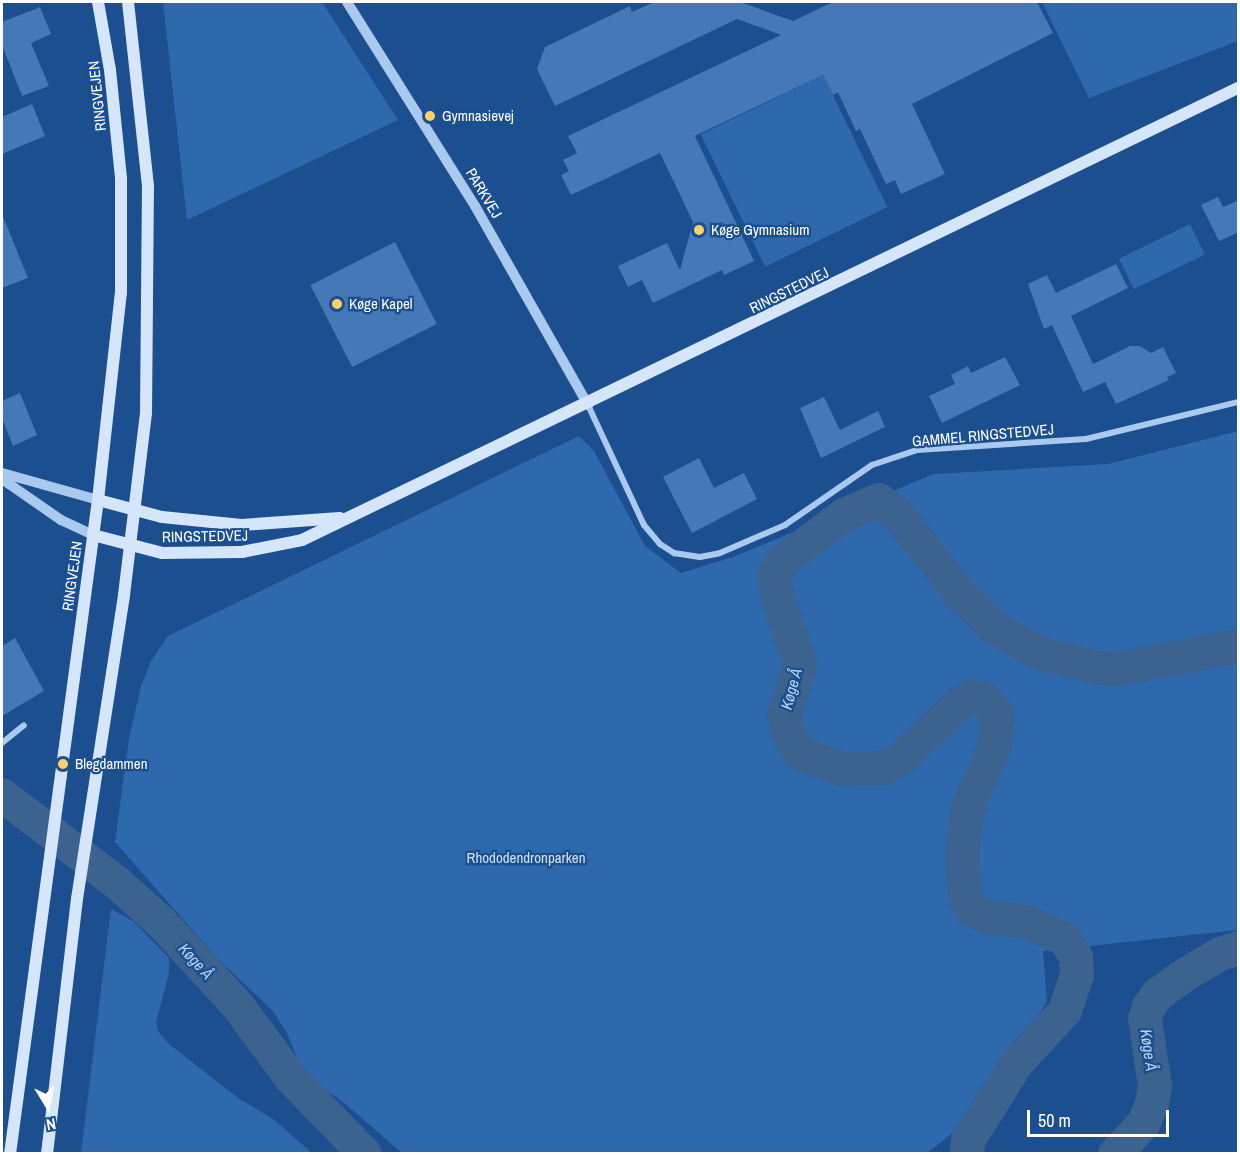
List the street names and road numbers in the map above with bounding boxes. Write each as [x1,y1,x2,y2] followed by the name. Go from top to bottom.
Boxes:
[84,60,110,132] street label: RINGVEJEN
[462,165,506,221] street label: PARKVEJ
[746,263,832,317] street label: RINGSTEDVEJ
[911,420,1055,450] street label: GAMMEL RINGSTEDVEJ
[162,526,248,546] street label: RINGSTEDVEJ
[58,540,86,612] street label: RINGVEJEN

